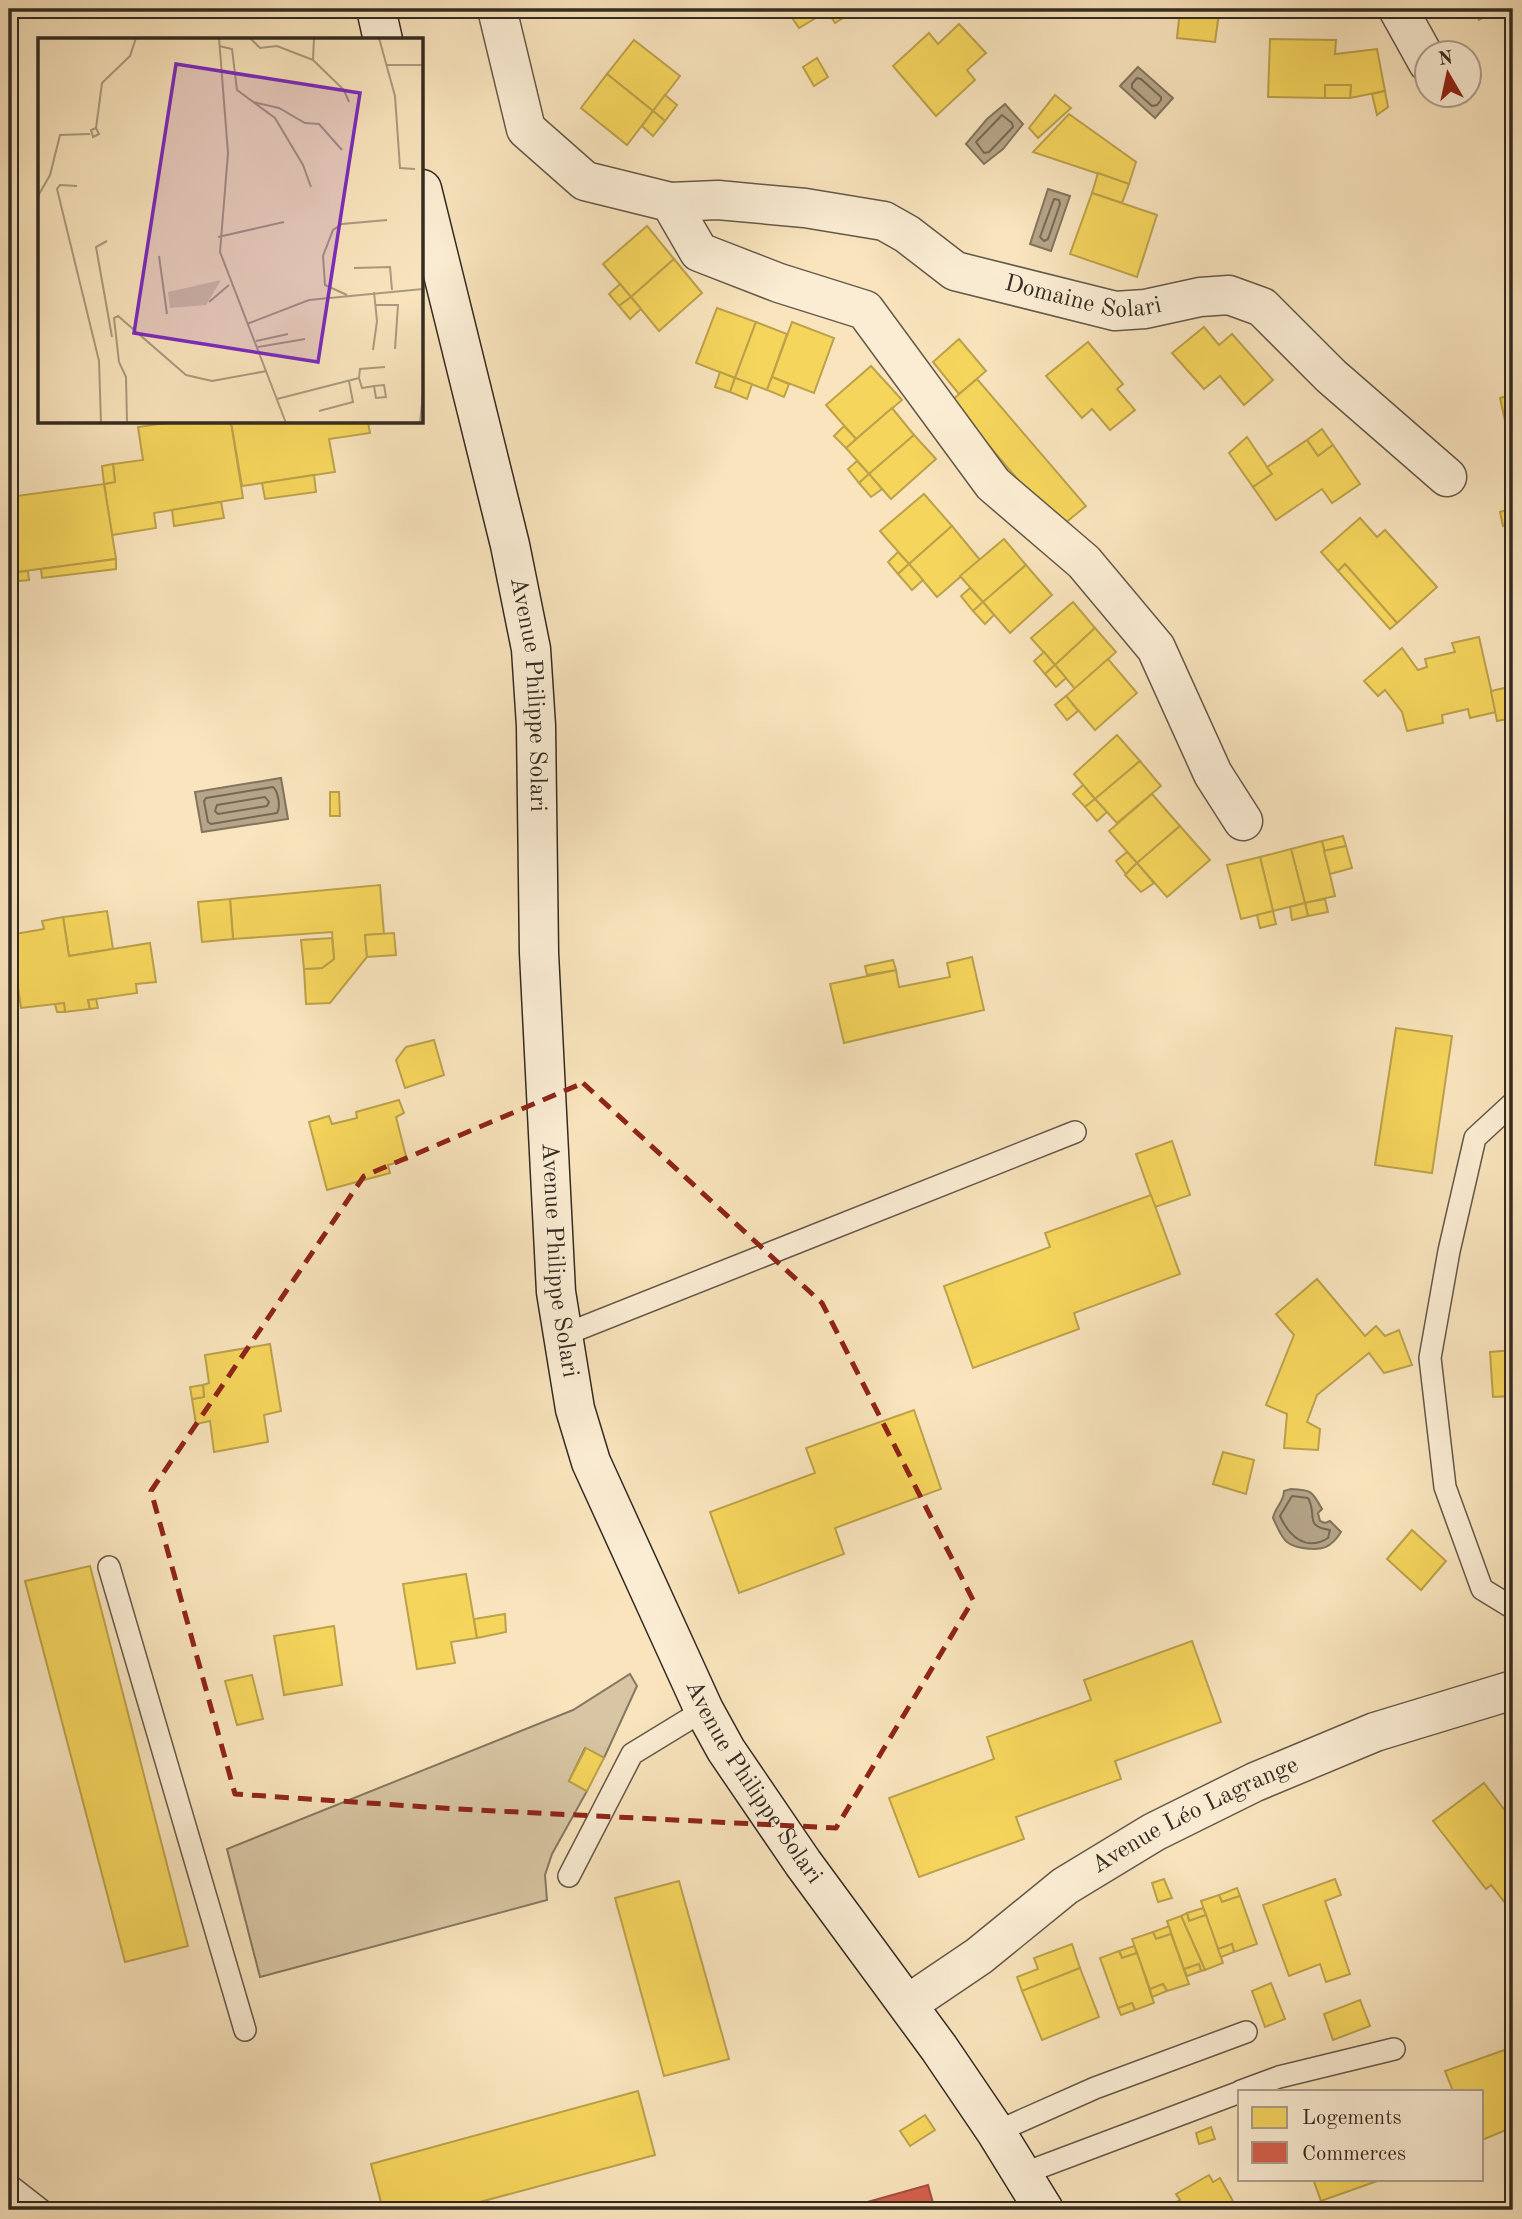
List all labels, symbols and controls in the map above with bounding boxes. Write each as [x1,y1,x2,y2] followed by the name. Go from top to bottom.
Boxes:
[38,38,424,424] inset map
[1414,38,1484,108] north arrow
[1437,49,1455,70] text: N
[1002,272,1164,323] street label: Domaine Solari
[505,575,549,812] street label: Avenue Philippe Solari
[537,1142,582,1379] street label: Avenue Philippe Solari
[680,1677,826,1888] street label: Avenue Philippe Solari
[1088,1753,1302,1879] street label: Avenue Léo Lagrange
[1238,2090,1484,2180] legend
[1302,2108,1402,2129] text: Logements
[1302,2144,1406,2165] text: Commerces

